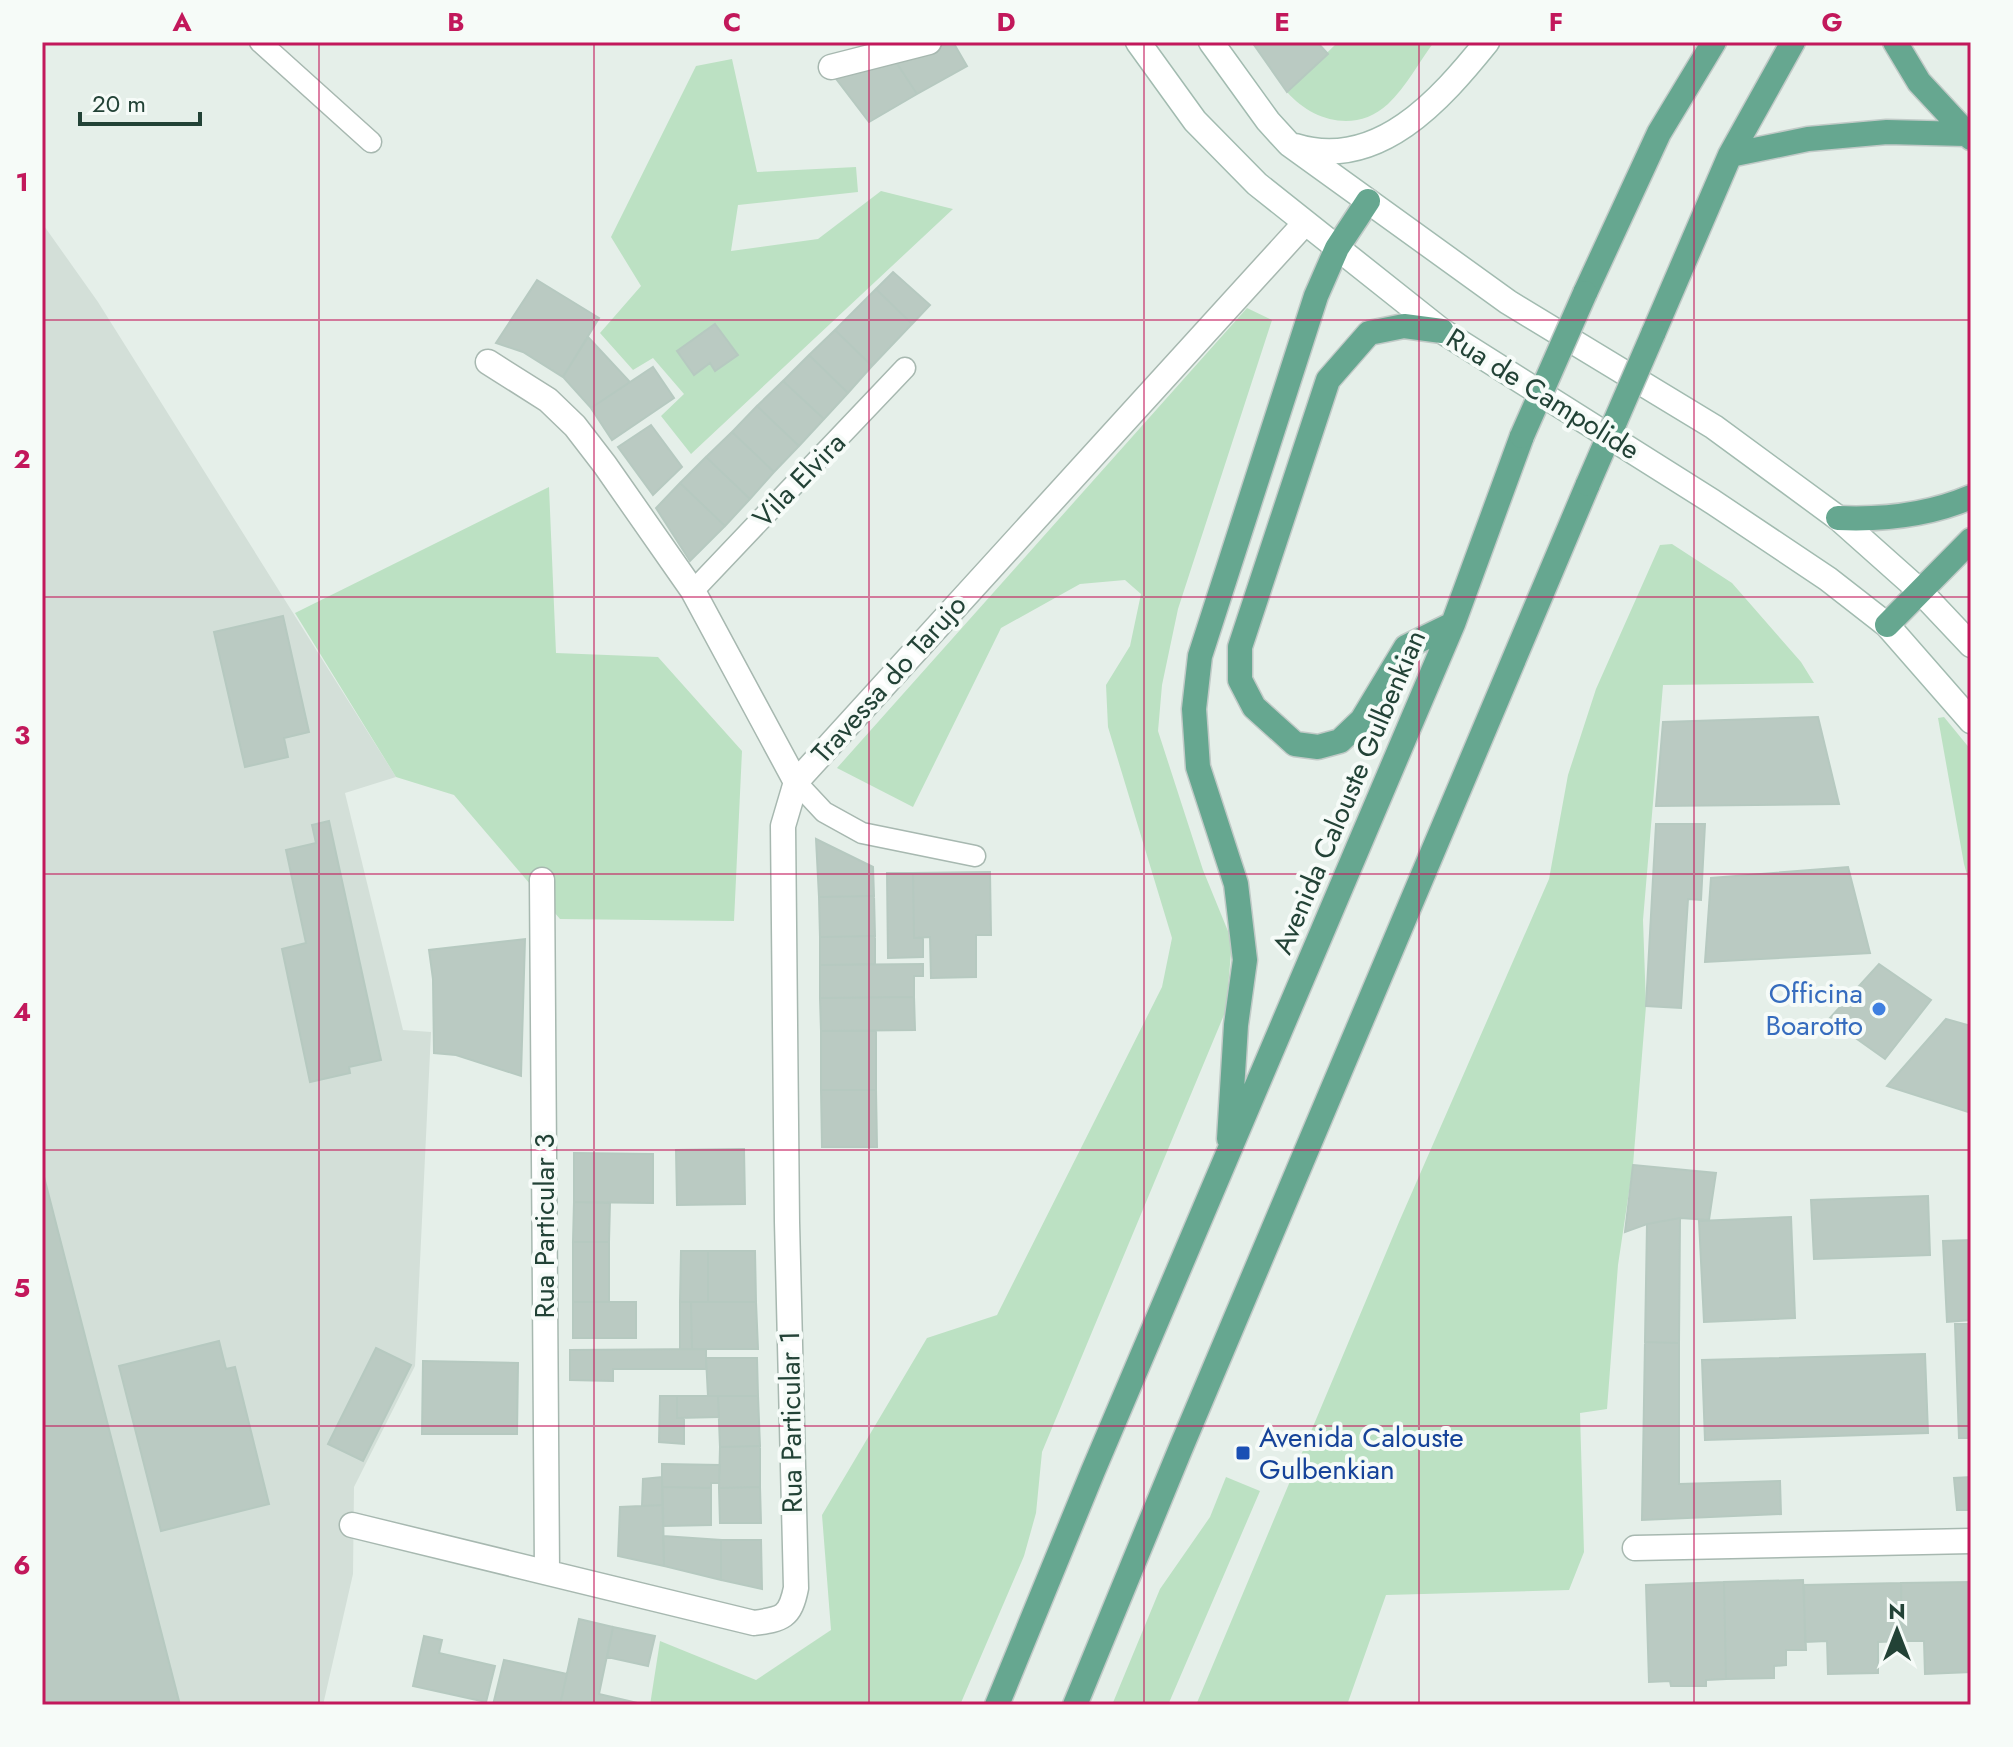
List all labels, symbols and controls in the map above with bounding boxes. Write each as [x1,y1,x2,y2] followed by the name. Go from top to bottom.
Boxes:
[171,3,192,41] text: A
[447,3,465,41] text: B
[723,3,741,41] text: C
[996,3,1016,41] text: D
[1274,3,1290,41] text: E
[1549,3,1563,41] text: F
[1821,3,1843,41] text: G
[80,76,200,126] scale bar
[92,86,146,121] text: 20 m
[15,163,29,201] text: 1
[1438,318,1648,470] street label: Rua de Campolide
[743,423,855,537] street label: Vila Elvira
[13,440,31,478] text: 2
[802,586,976,772] street label: Travessa do Tarujo
[1262,623,1436,961] street label: Avenida Calouste Gulbenkian
[14,716,30,754] text: 3
[1765,973,1863,1046] place label: Officina Boarotto
[13,993,31,1031] text: 4
[1870,1000,1888,1018] marker: Officina Boarotto
[524,1133,565,1319] street label: Rua Particular 3
[14,1269,30,1307] text: 5
[769,1330,813,1514] street label: Rua Particular 1
[1259,1417,1464,1490] place label: Avenida Calouste Gulbenkian
[1234,1444,1252,1462] marker: Avenida Calouste Gulbenkian
[13,1546,31,1584] text: 6
[1857,1591,1937,1671] north arrow
[1888,1595,1906,1627] text: N

